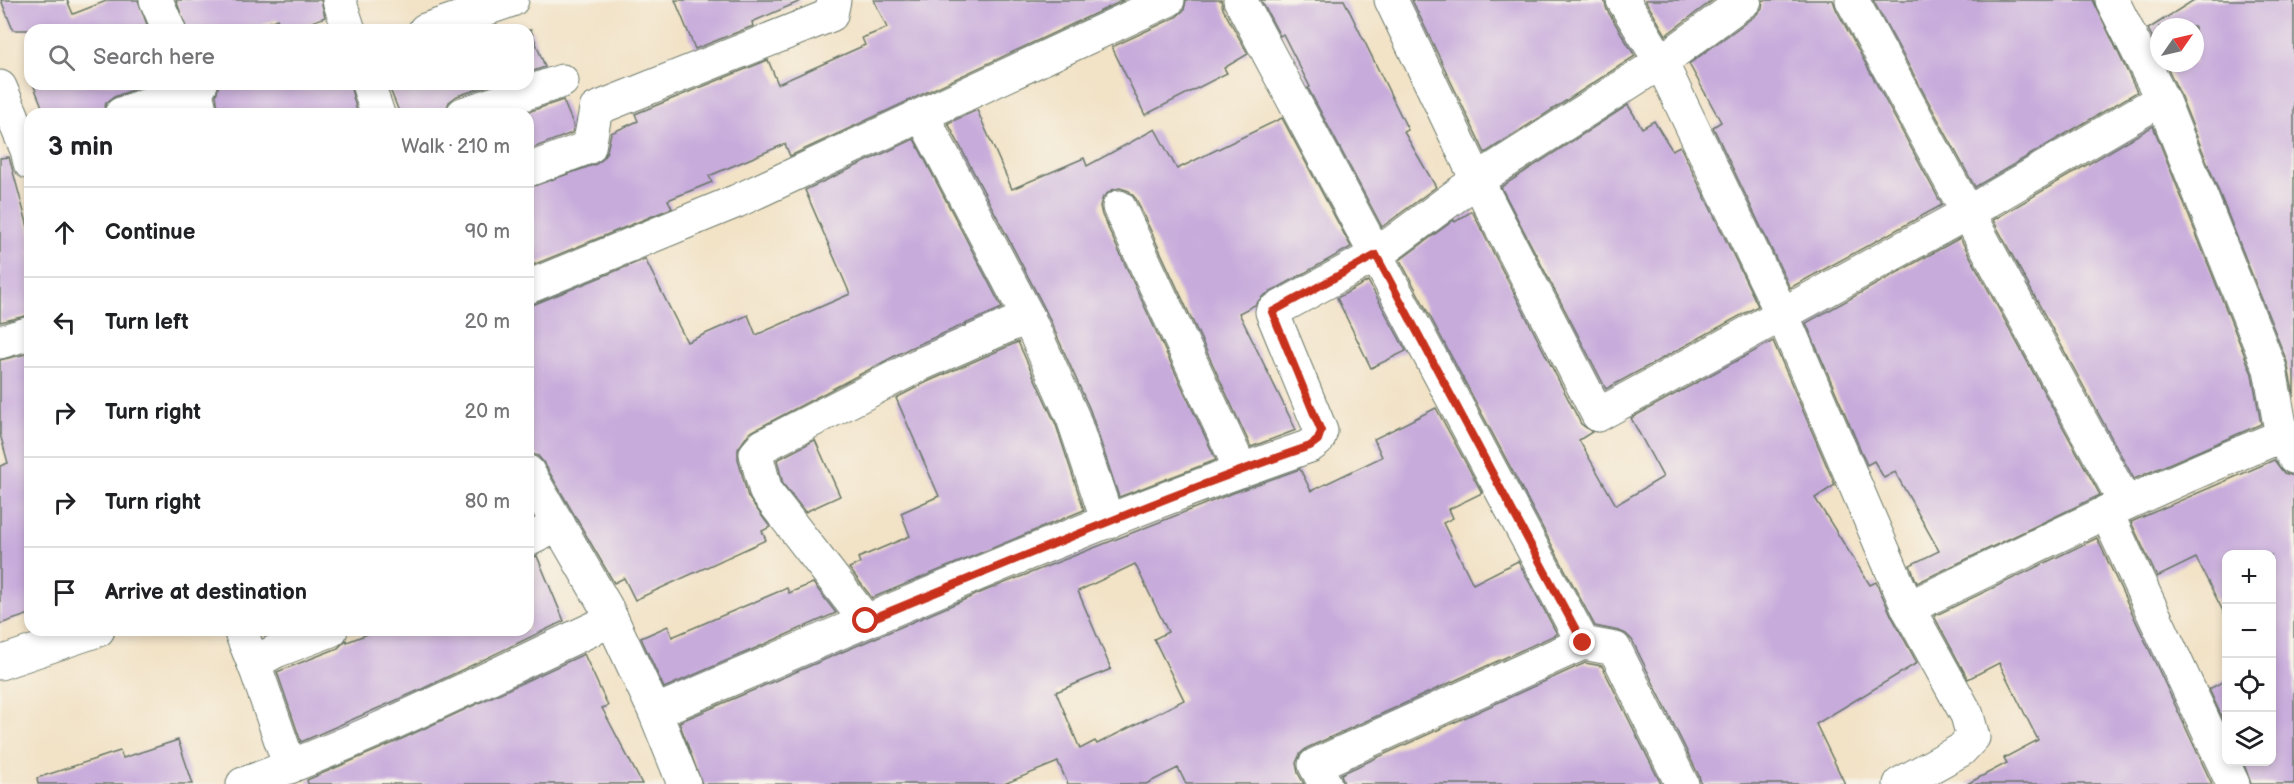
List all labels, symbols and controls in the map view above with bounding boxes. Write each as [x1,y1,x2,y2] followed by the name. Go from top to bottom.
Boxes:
[2150,18,2204,72] north arrow
[24,24,534,90] search box
[45,41,78,74] icon: search
[93,44,215,71] text: Search here
[48,132,113,163] text: 3 min
[401,135,510,159] text: Walk · 210 m
[48,216,81,249] icon: ahead
[105,219,195,246] text: Continue
[465,220,510,244] text: 90 m
[48,306,81,339] icon: left
[105,309,189,336] text: Turn left
[465,310,510,334] text: 20 m
[48,396,81,429] icon: right
[105,399,201,426] text: Turn right
[465,400,510,424] text: 20 m
[48,486,81,519] icon: right
[105,489,201,516] text: Turn right
[465,490,510,514] text: 80 m
[2222,550,2276,766] map controls
[2222,550,2276,604] button: +
[48,576,81,609] icon: arrive
[105,579,307,606] text: Arrive at destination
[2222,604,2276,658] button: −
[852,607,878,633] route start
[1569,629,1595,655] route end
[2222,658,2276,712] button: locate
[2222,712,2276,766] button: layers

